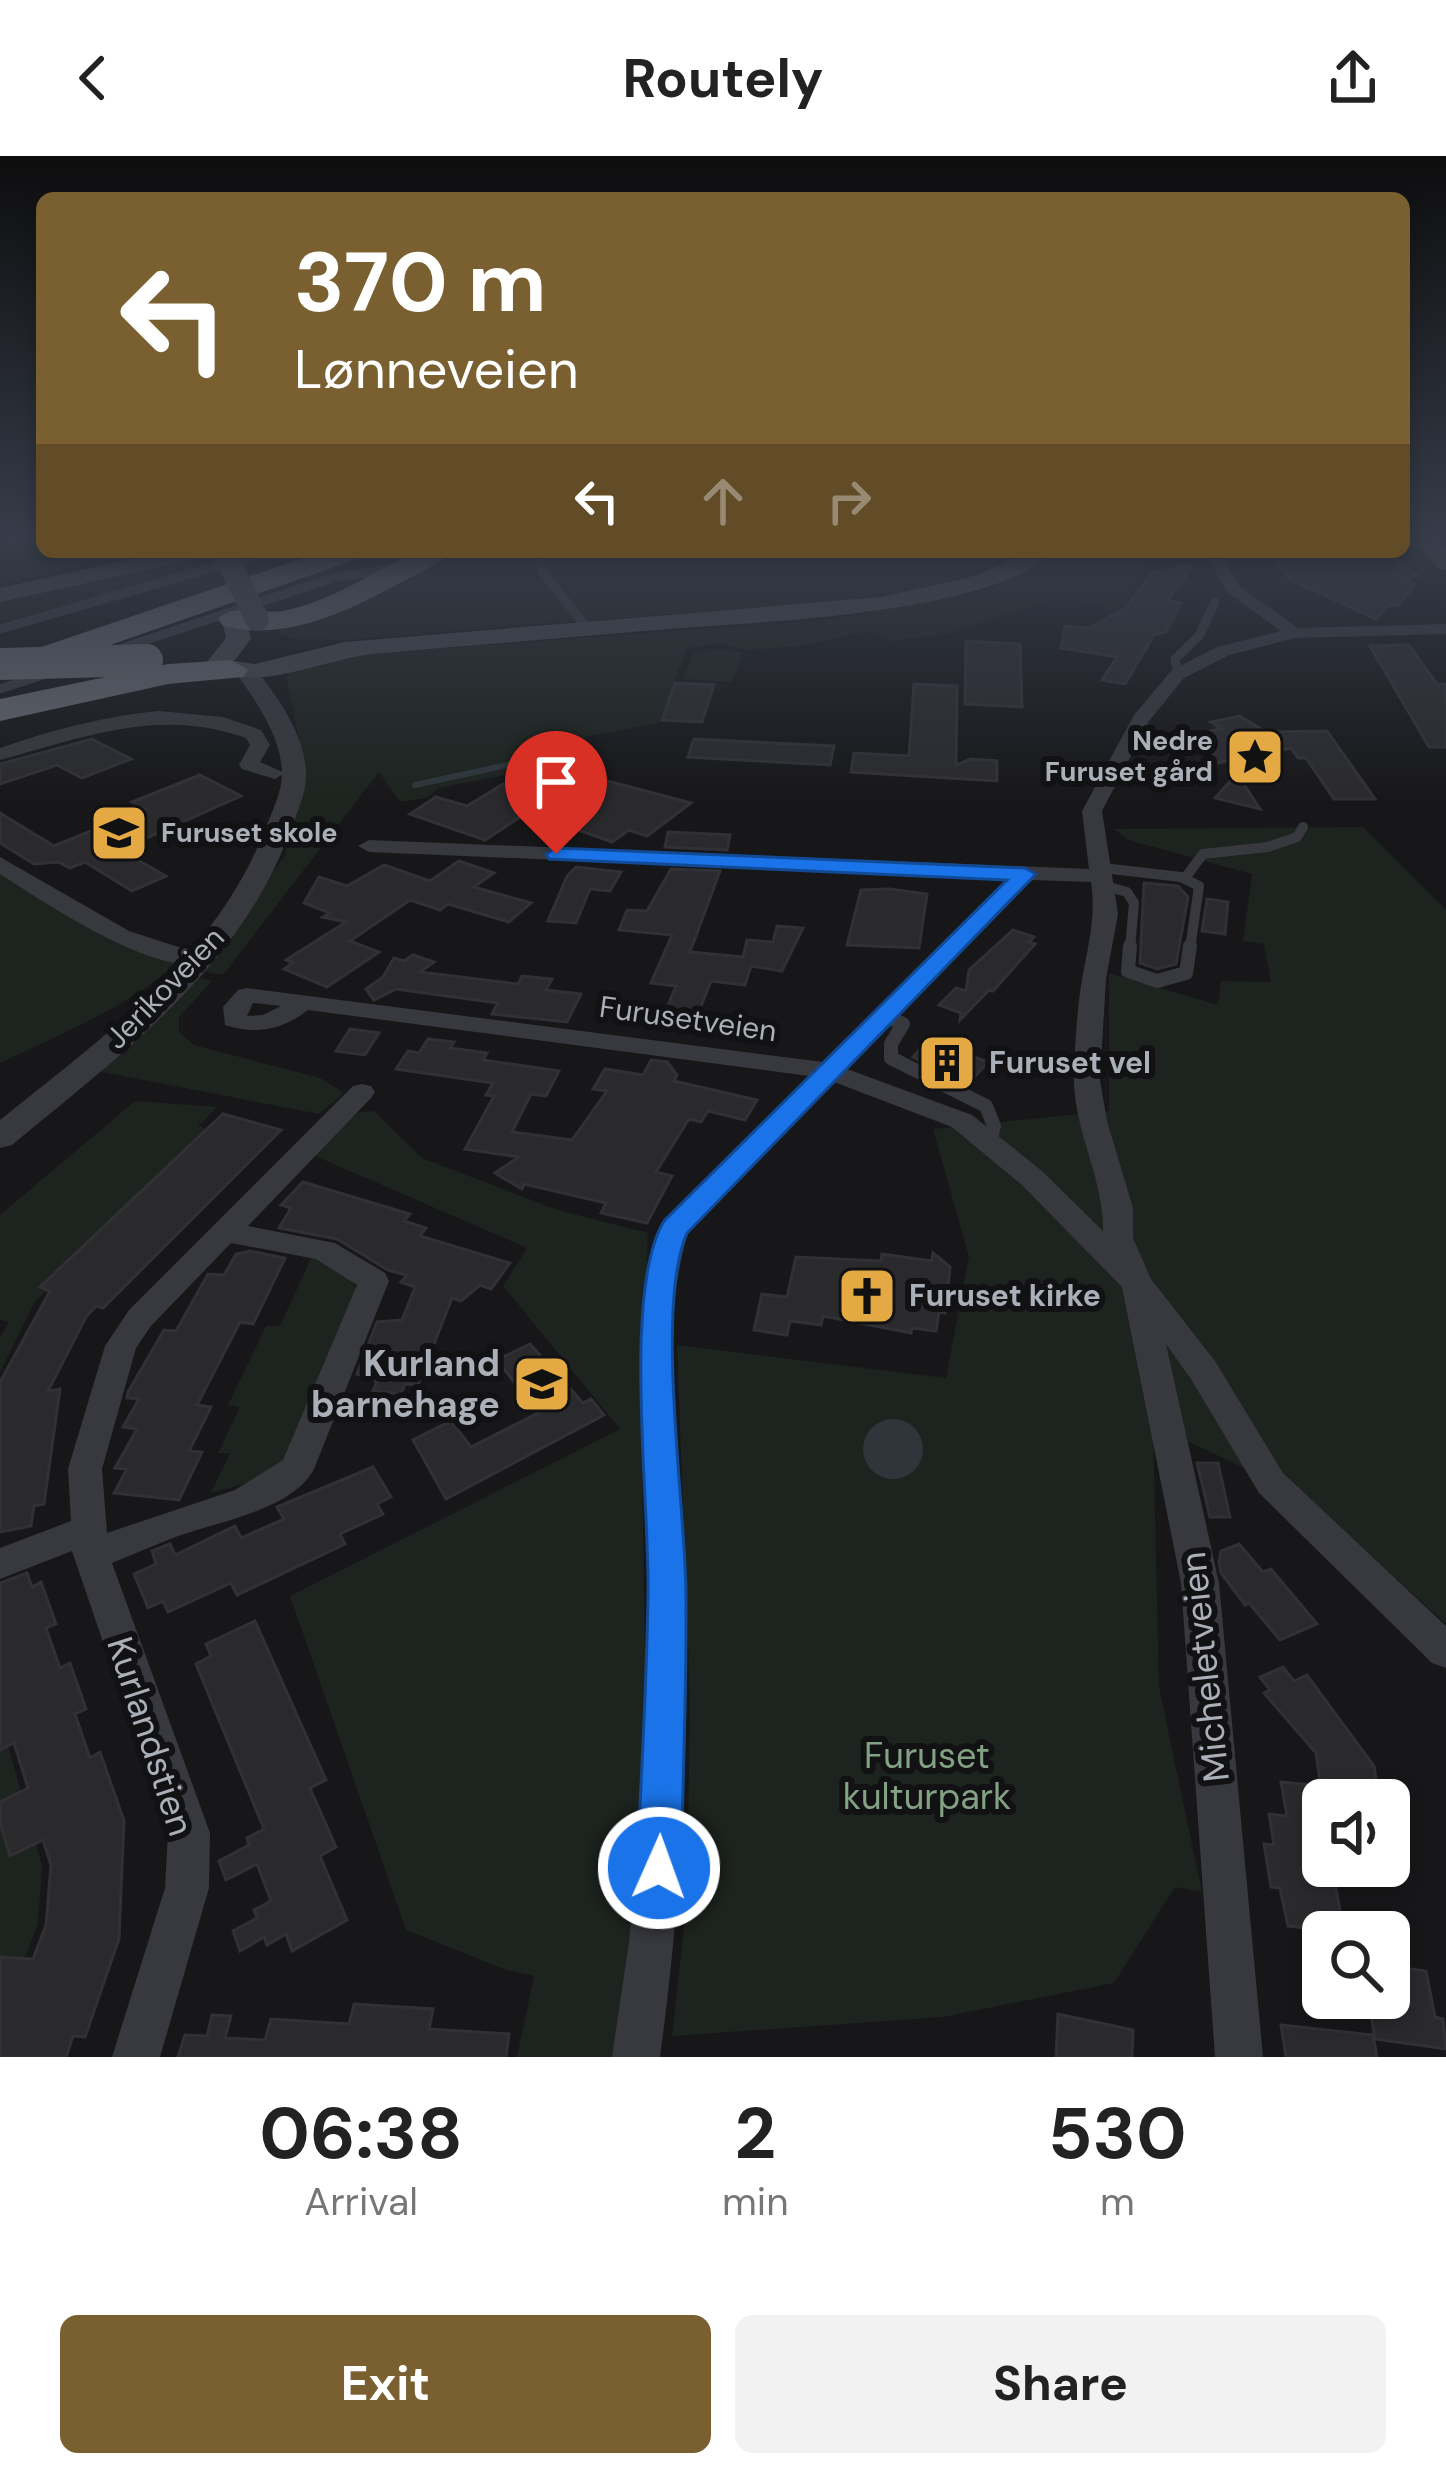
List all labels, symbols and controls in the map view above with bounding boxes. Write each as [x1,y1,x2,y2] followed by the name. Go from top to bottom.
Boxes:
[623,43,823,114] text: Routely
[60,45,126,111] icon: back
[1320,45,1386,111] icon: share
[294,228,547,337] text: 370 m
[96,240,252,396] icon: left
[294,334,579,405] text: Lønneveien
[564,468,630,534] icon: left
[690,468,756,534] icon: ahead
[816,468,882,534] icon: right
[1045,723,1213,789] place label: Nedre Furuset gård
[1224,726,1286,788] place icon: Nedre Furuset gård
[505,731,607,854] pin
[523,749,589,815] icon: arrive
[88,802,150,864] school or university icon: Furuset skole
[161,815,338,850] place label: Furuset skole
[97,918,233,1057] street label: Jerikoveien
[597,987,779,1050] street label: Furusetveien
[916,1032,978,1094] building icon: Furuset vel
[989,1043,1151,1082] place label: Furuset vel
[836,1265,898,1327] church icon: Furuset kirke
[909,1276,1101,1315] place label: Furuset kirke
[311,1340,500,1428] place label: Kurland barnehage
[511,1353,573,1415] school or university icon: Kurland barnehage
[1169,1550,1240,1784] street label: Micheletveien
[96,1631,205,1842] street label: Kurlandstien
[843,1732,1011,1820] park label: Furuset kulturpark
[1302,1779,1410,2019] map controls
[1302,1779,1410,1887] button: sound
[596,1805,722,1931] position arrow
[1302,1911,1410,2019] button: search
[259,2087,463,2180] text: 06:38
[735,2087,776,2180] text: 2
[1048,2087,1187,2180] text: 530
[304,2176,418,2227] text: Arrival
[722,2176,789,2227] text: min
[1100,2176,1135,2227] text: m
[60,2315,711,2453] button: Exit
[735,2315,1386,2453] button: Share

